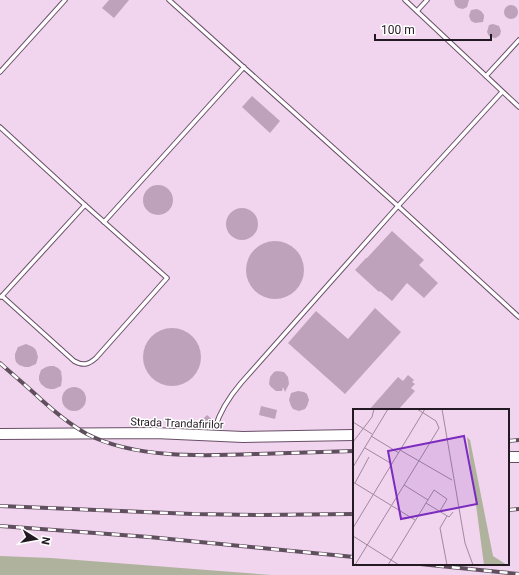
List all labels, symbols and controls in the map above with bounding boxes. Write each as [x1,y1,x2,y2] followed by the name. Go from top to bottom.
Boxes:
[375,16,491,42] scale bar
[381,23,415,37] text: 100 m
[353,409,509,565] inset map
[130,415,224,432] street label: Strada Trandafirilor
[16,519,56,559] north arrow
[38,536,52,546] text: N

